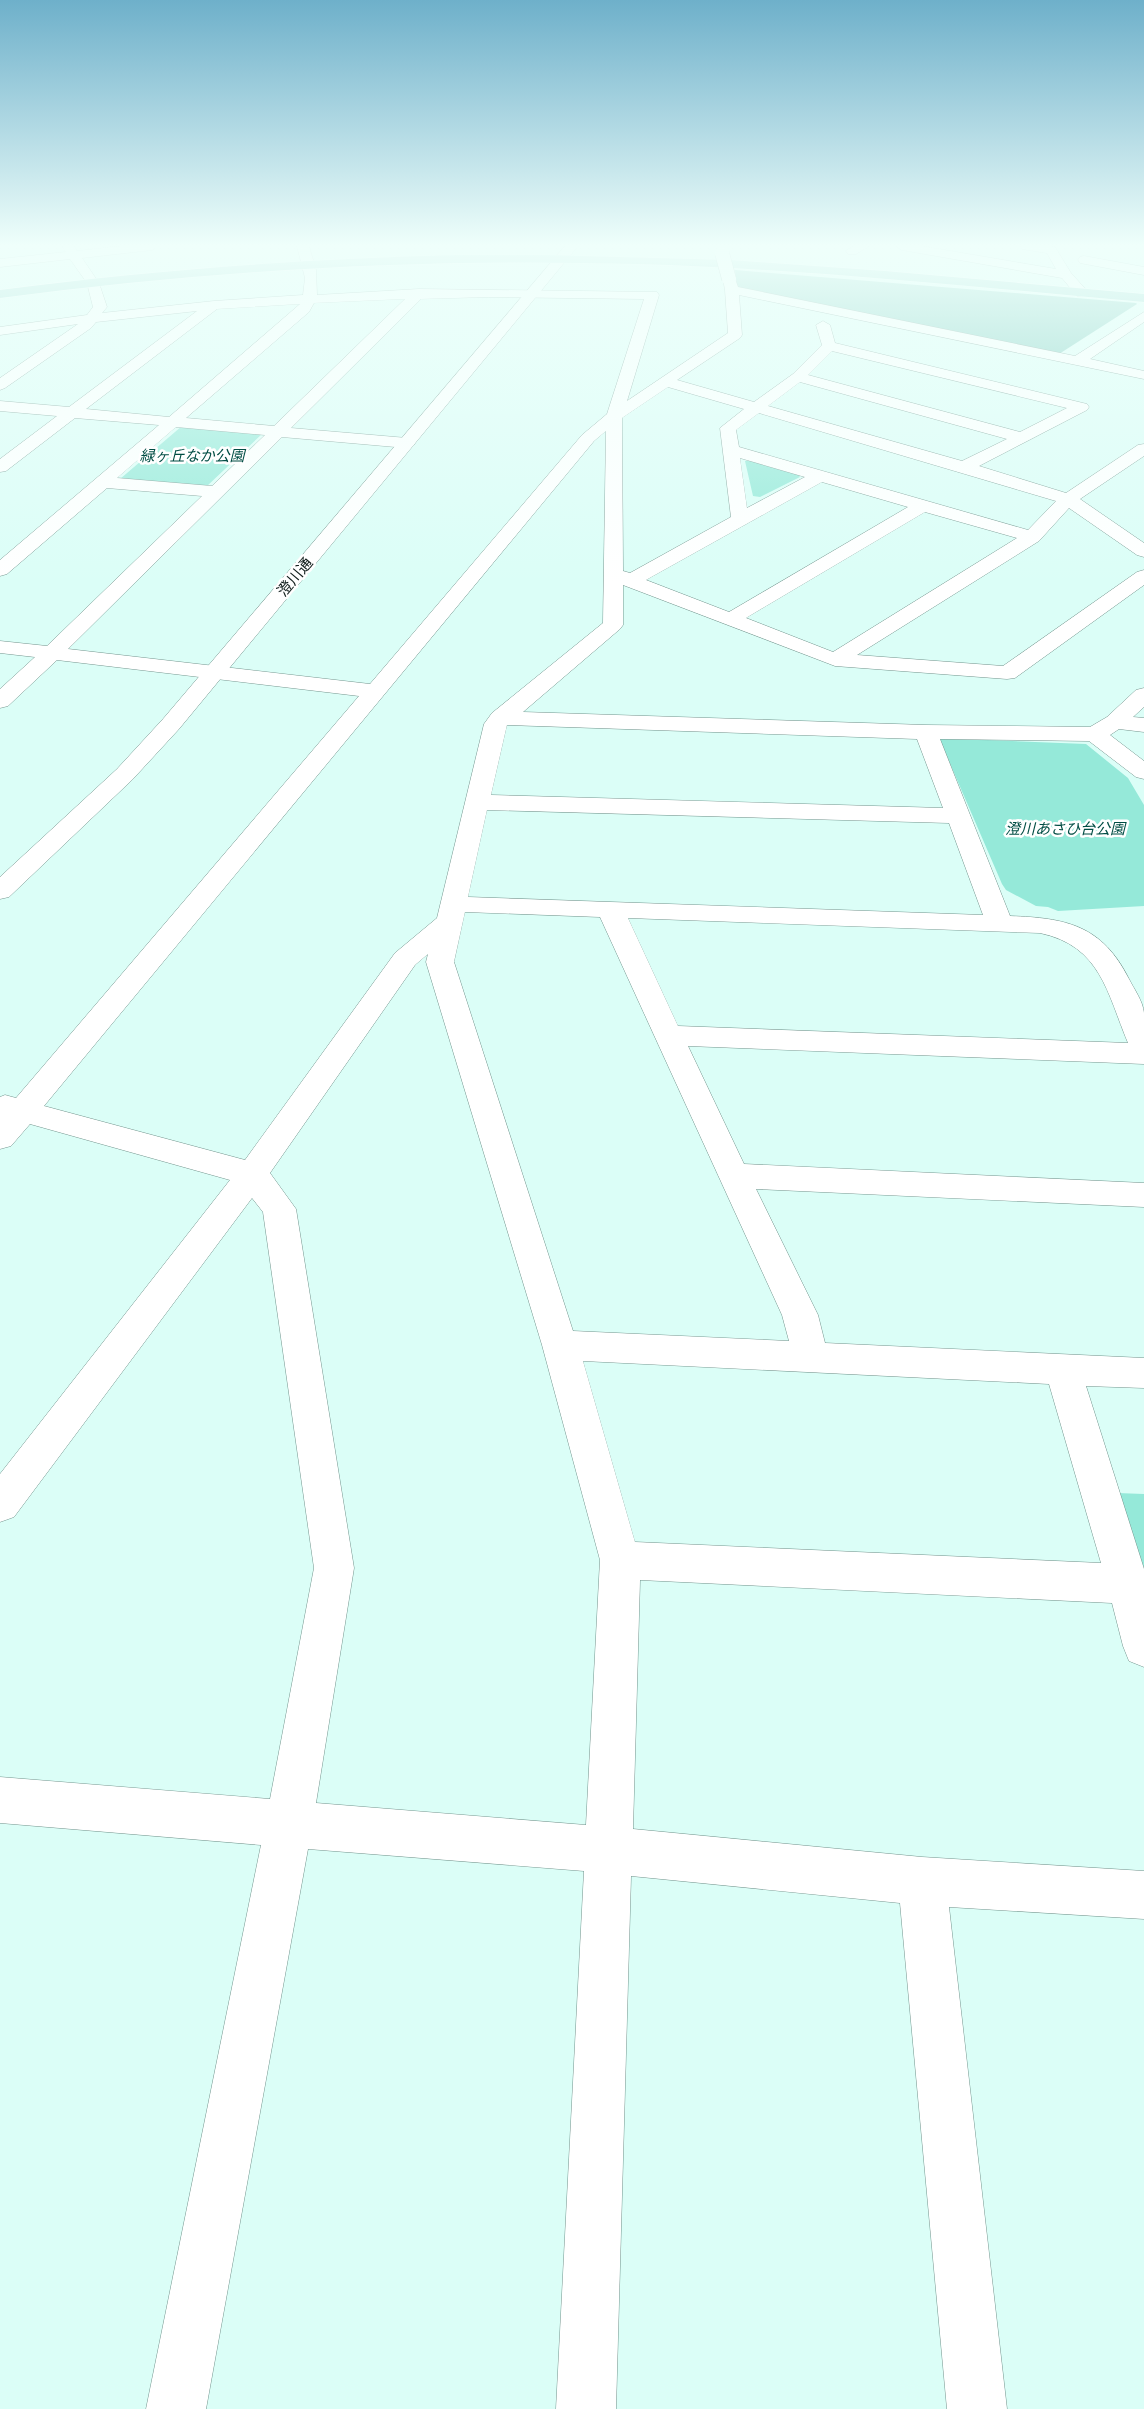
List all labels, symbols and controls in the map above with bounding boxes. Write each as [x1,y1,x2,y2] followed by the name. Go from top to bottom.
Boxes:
[139,446,246,465] park label: 緑ヶ丘なか公園
[273,553,316,600] street label: 澄川通
[1005,819,1127,838] park label: 澄川あさひ台公園

